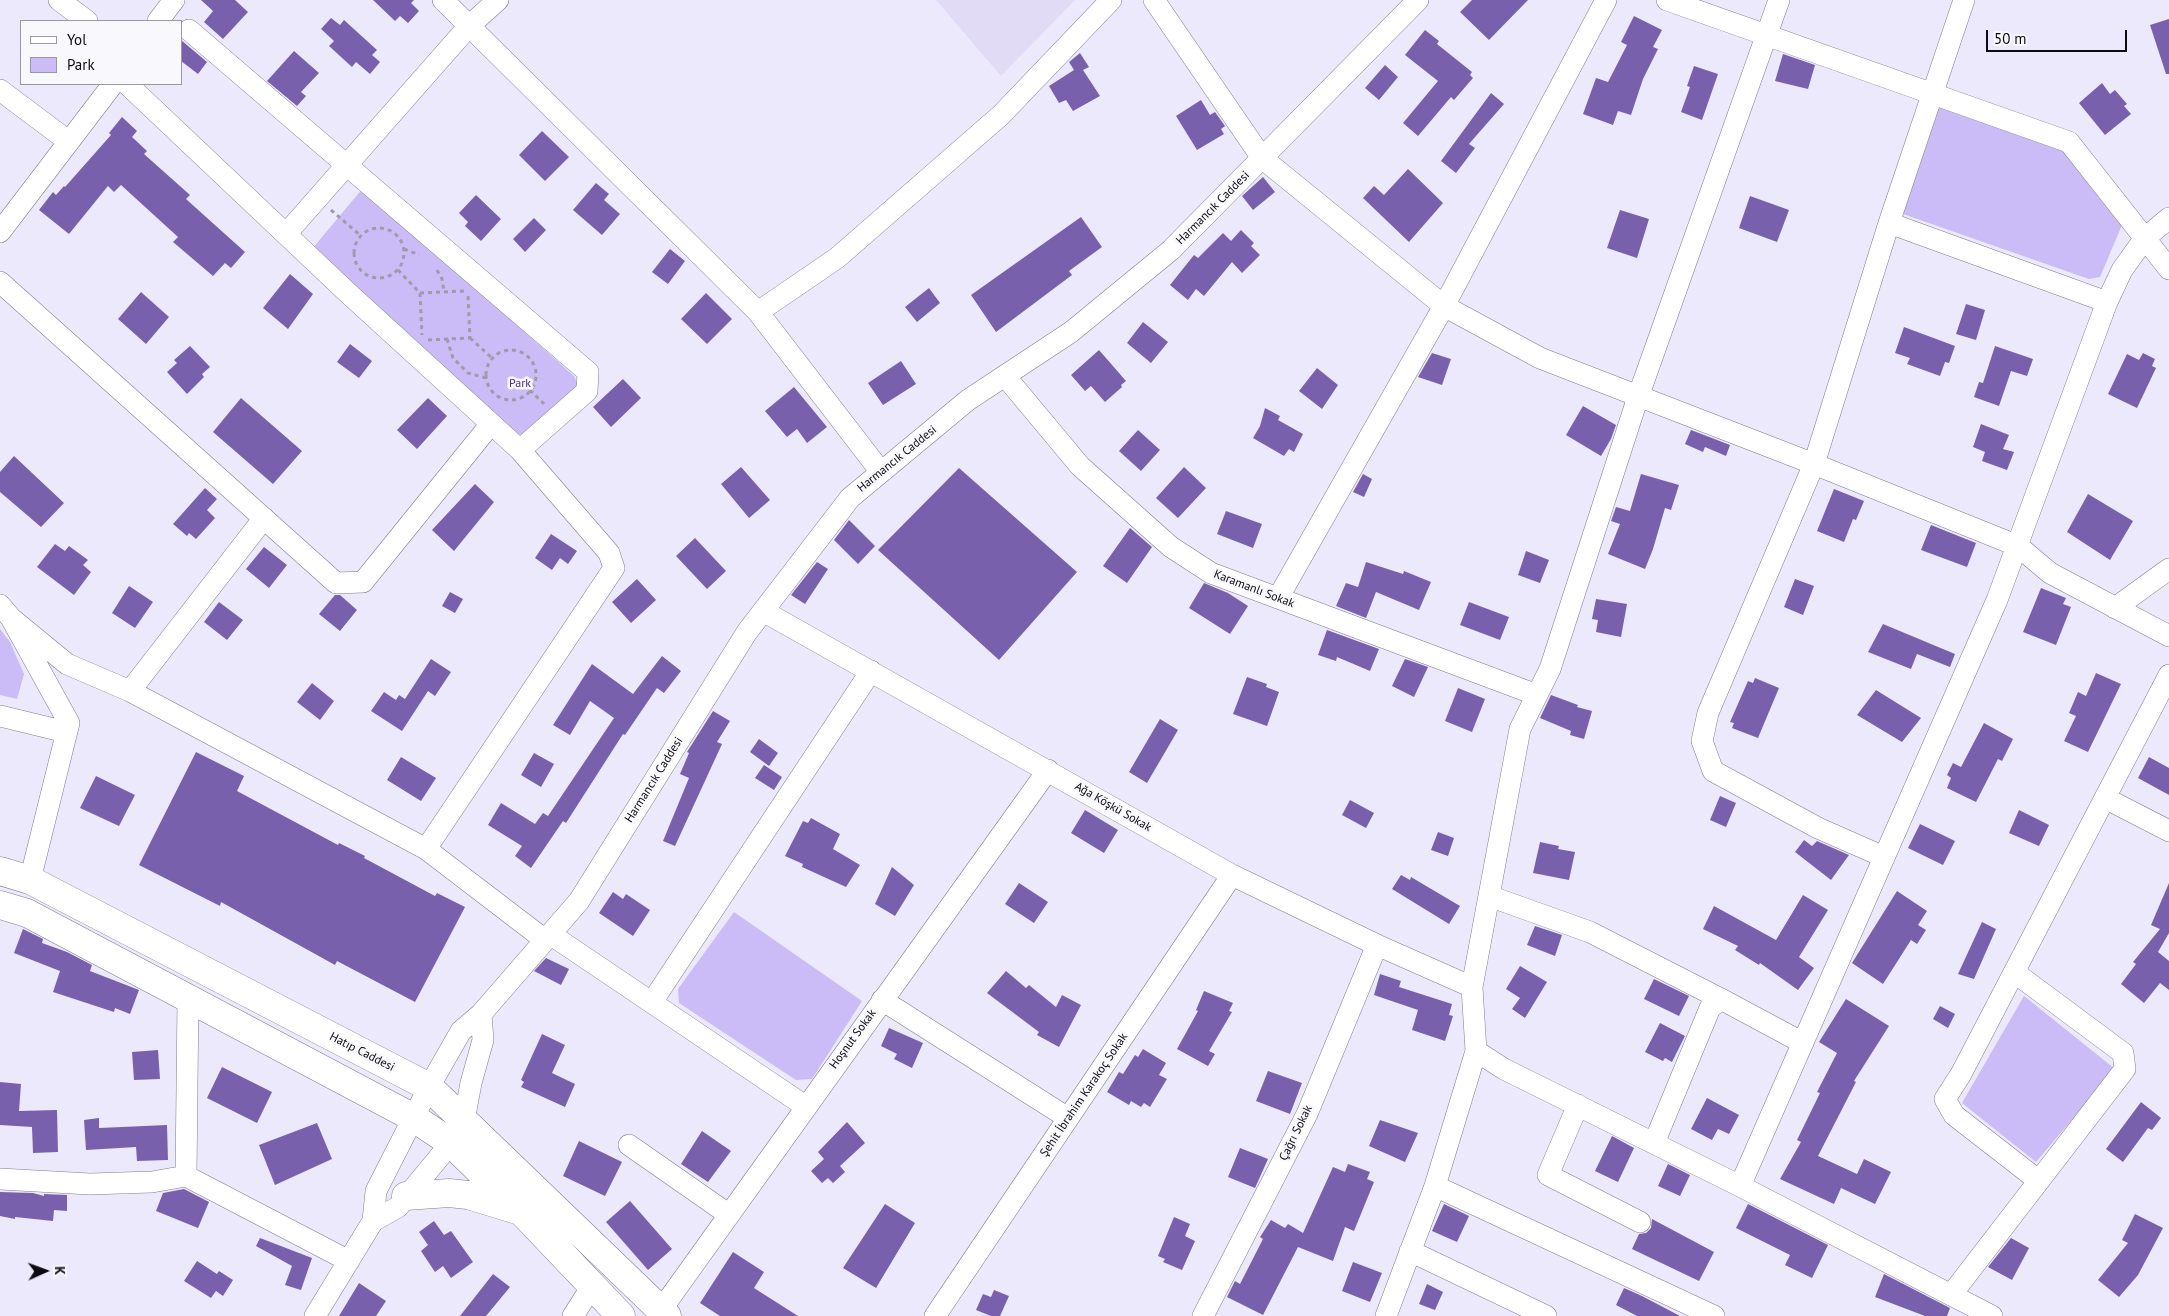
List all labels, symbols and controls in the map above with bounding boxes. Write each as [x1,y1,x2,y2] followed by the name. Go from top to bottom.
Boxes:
[20,20,182,85] legend
[1989,20,2130,52] scale bar
[1994,29,2027,48] text: 50 m
[67,30,87,49] text: Yol
[67,55,95,74] text: Park
[1173,168,1253,248] street label: Harmancık Caddesi
[509,377,531,391] park label: Park
[854,423,940,495] street label: Harmancık Caddesi
[1212,567,1296,611] street label: Karamanlı Sokak
[622,735,686,825] street label: Harmancık Caddesi
[1072,779,1154,835] street label: Ağa Köşkü Sokak
[827,1006,879,1072] street label: Hoşnut Sokak
[327,1029,397,1075] street label: Hatıp Caddesi
[1037,1030,1131,1160] street label: Şehit İbrahim Karakoç Sokak
[1276,1103,1316,1163] street label: Çağrı Sokak
[20,1246,70,1296] north arrow
[51,1266,69,1275] text: K

